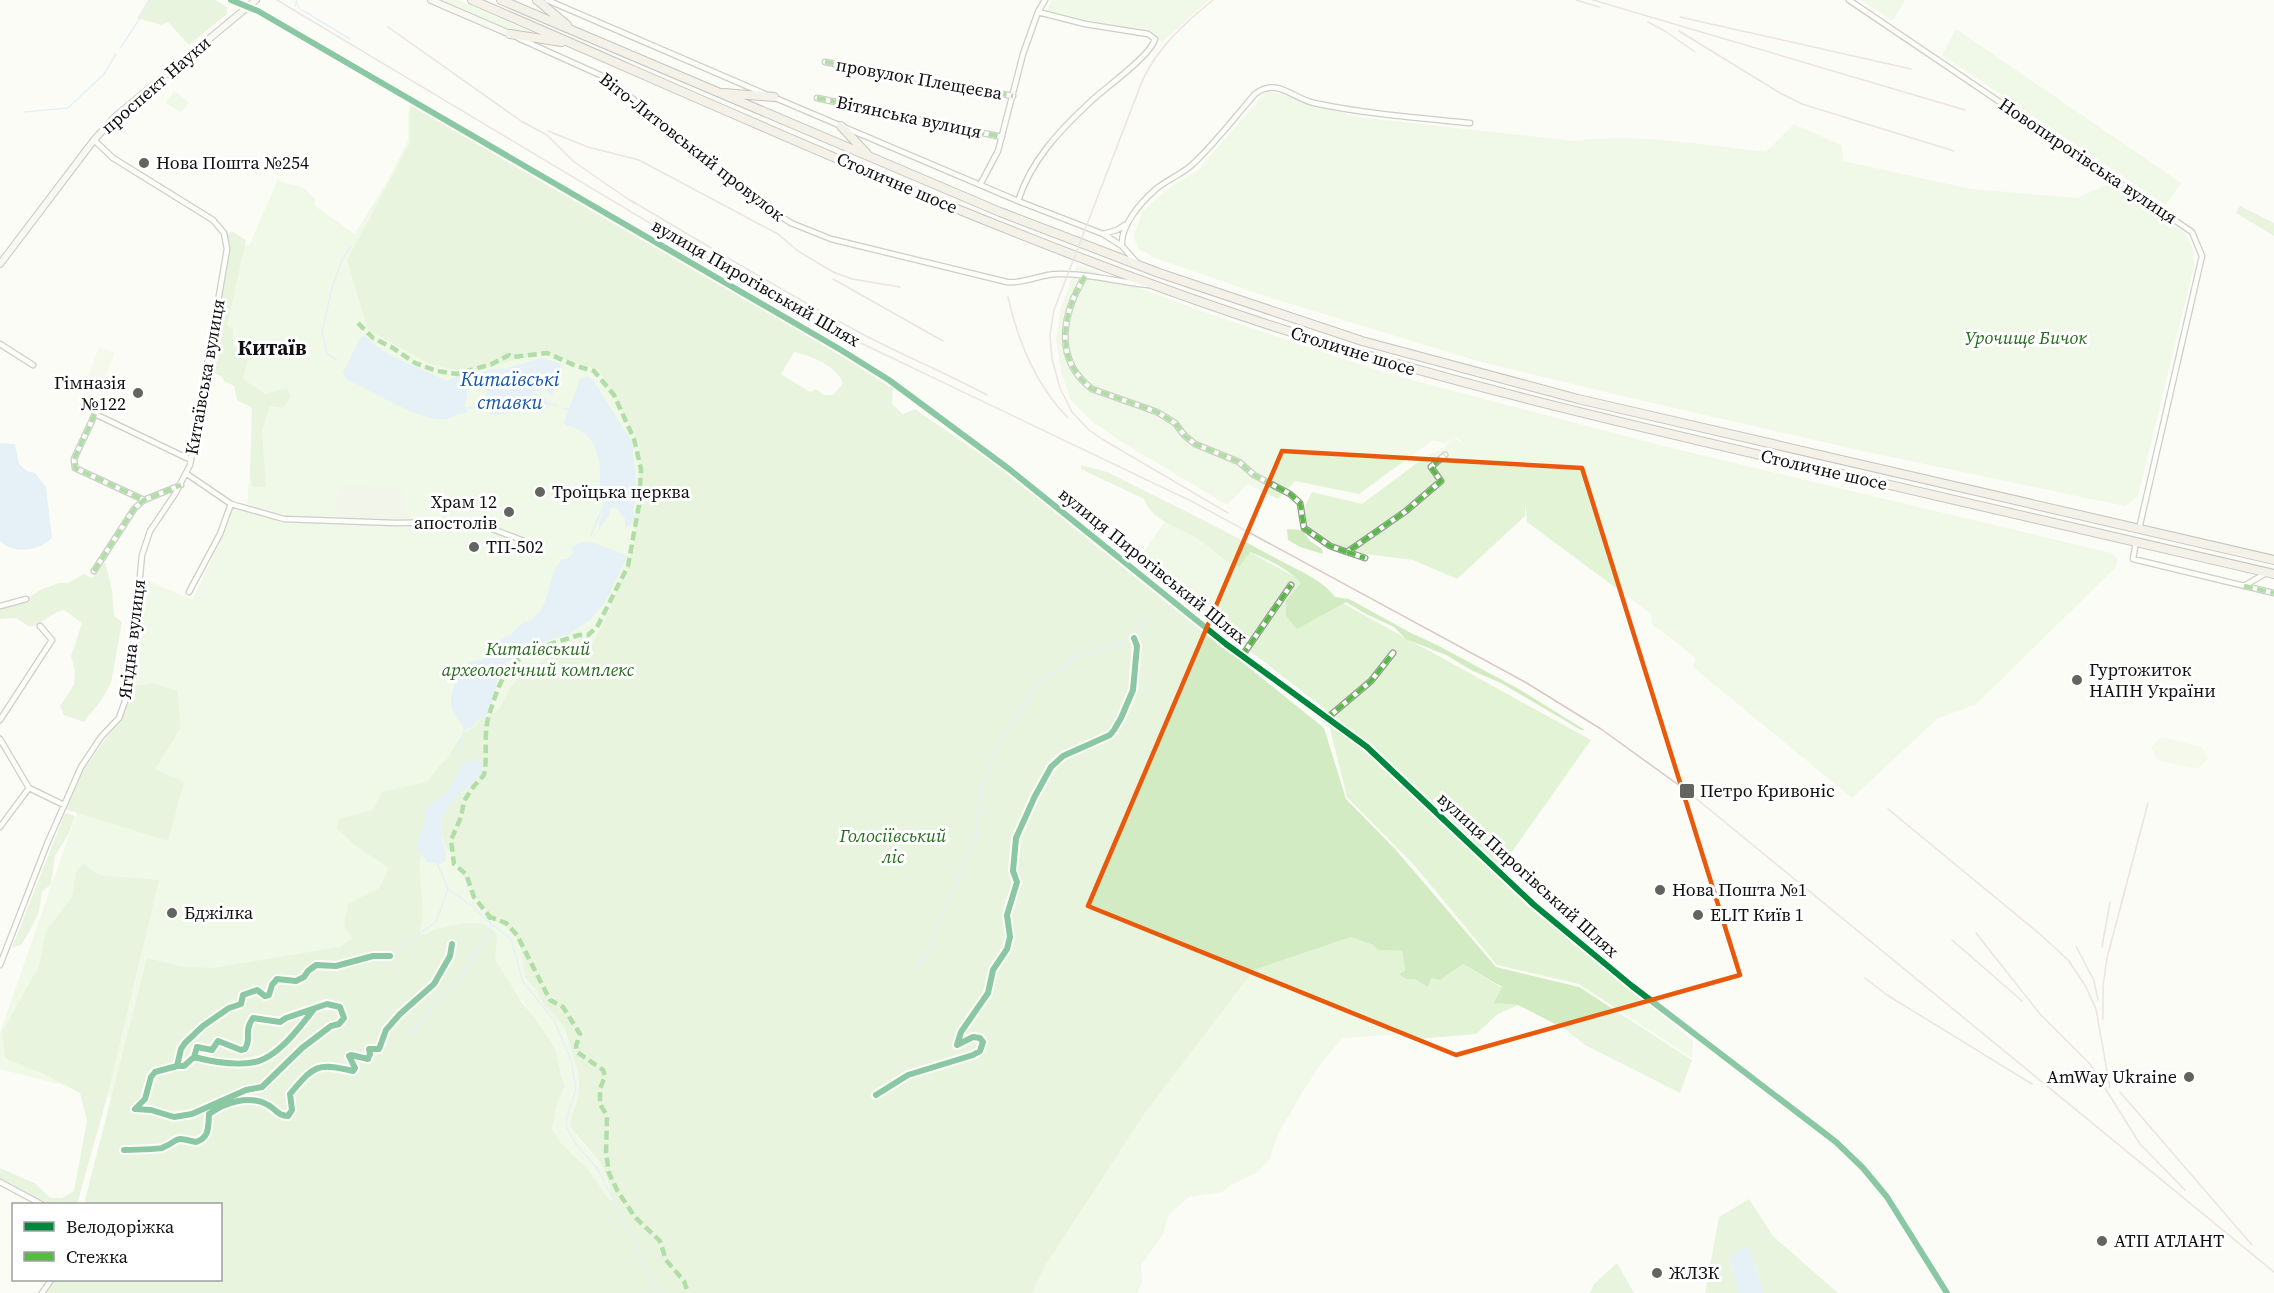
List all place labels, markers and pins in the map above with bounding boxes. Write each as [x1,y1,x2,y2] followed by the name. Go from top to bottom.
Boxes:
[156,150,309,175] place label: Нова Пошта №254
[137,156,151,170] marker: Нова Пошта №254
[54,370,126,416] place label: Гімназія №122
[131,386,145,400] marker: Гімназія №122
[552,479,691,504] place label: Троїцька церква
[533,485,547,499] marker: Троїцька церква
[414,489,497,535] place label: Храм 12 апостолів
[502,505,516,519] marker: Храм 12 апостолів
[486,534,543,559] place label: ТП-502
[467,540,481,554] marker: ТП-502
[2089,657,2216,703] place label: Гуртожиток НАПН України
[2070,673,2084,687] marker: Гуртожиток НАПН України
[1700,778,1835,803] place label: Петро Кривоніс
[1678,782,1696,800] marker: Петро Кривоніс
[1672,877,1807,902] place label: Нова Пошта №1
[1653,883,1667,897] marker: Нова Пошта №1
[184,900,254,925] place label: Бджілка
[1710,902,1804,927] place label: ELIT Київ 1
[165,906,179,920] marker: Бджілка
[1691,908,1705,922] marker: ELIT Київ 1
[2047,1064,2177,1089] place label: AmWay Ukraine
[2182,1070,2196,1084] marker: AmWay Ukraine
[2114,1228,2224,1253] place label: АТП АТЛАНТ
[2095,1234,2109,1248] marker: АТП АТЛАНТ
[1669,1260,1719,1285] place label: ЖЛЗК
[1650,1266,1664,1280] marker: ЖЛЗК

